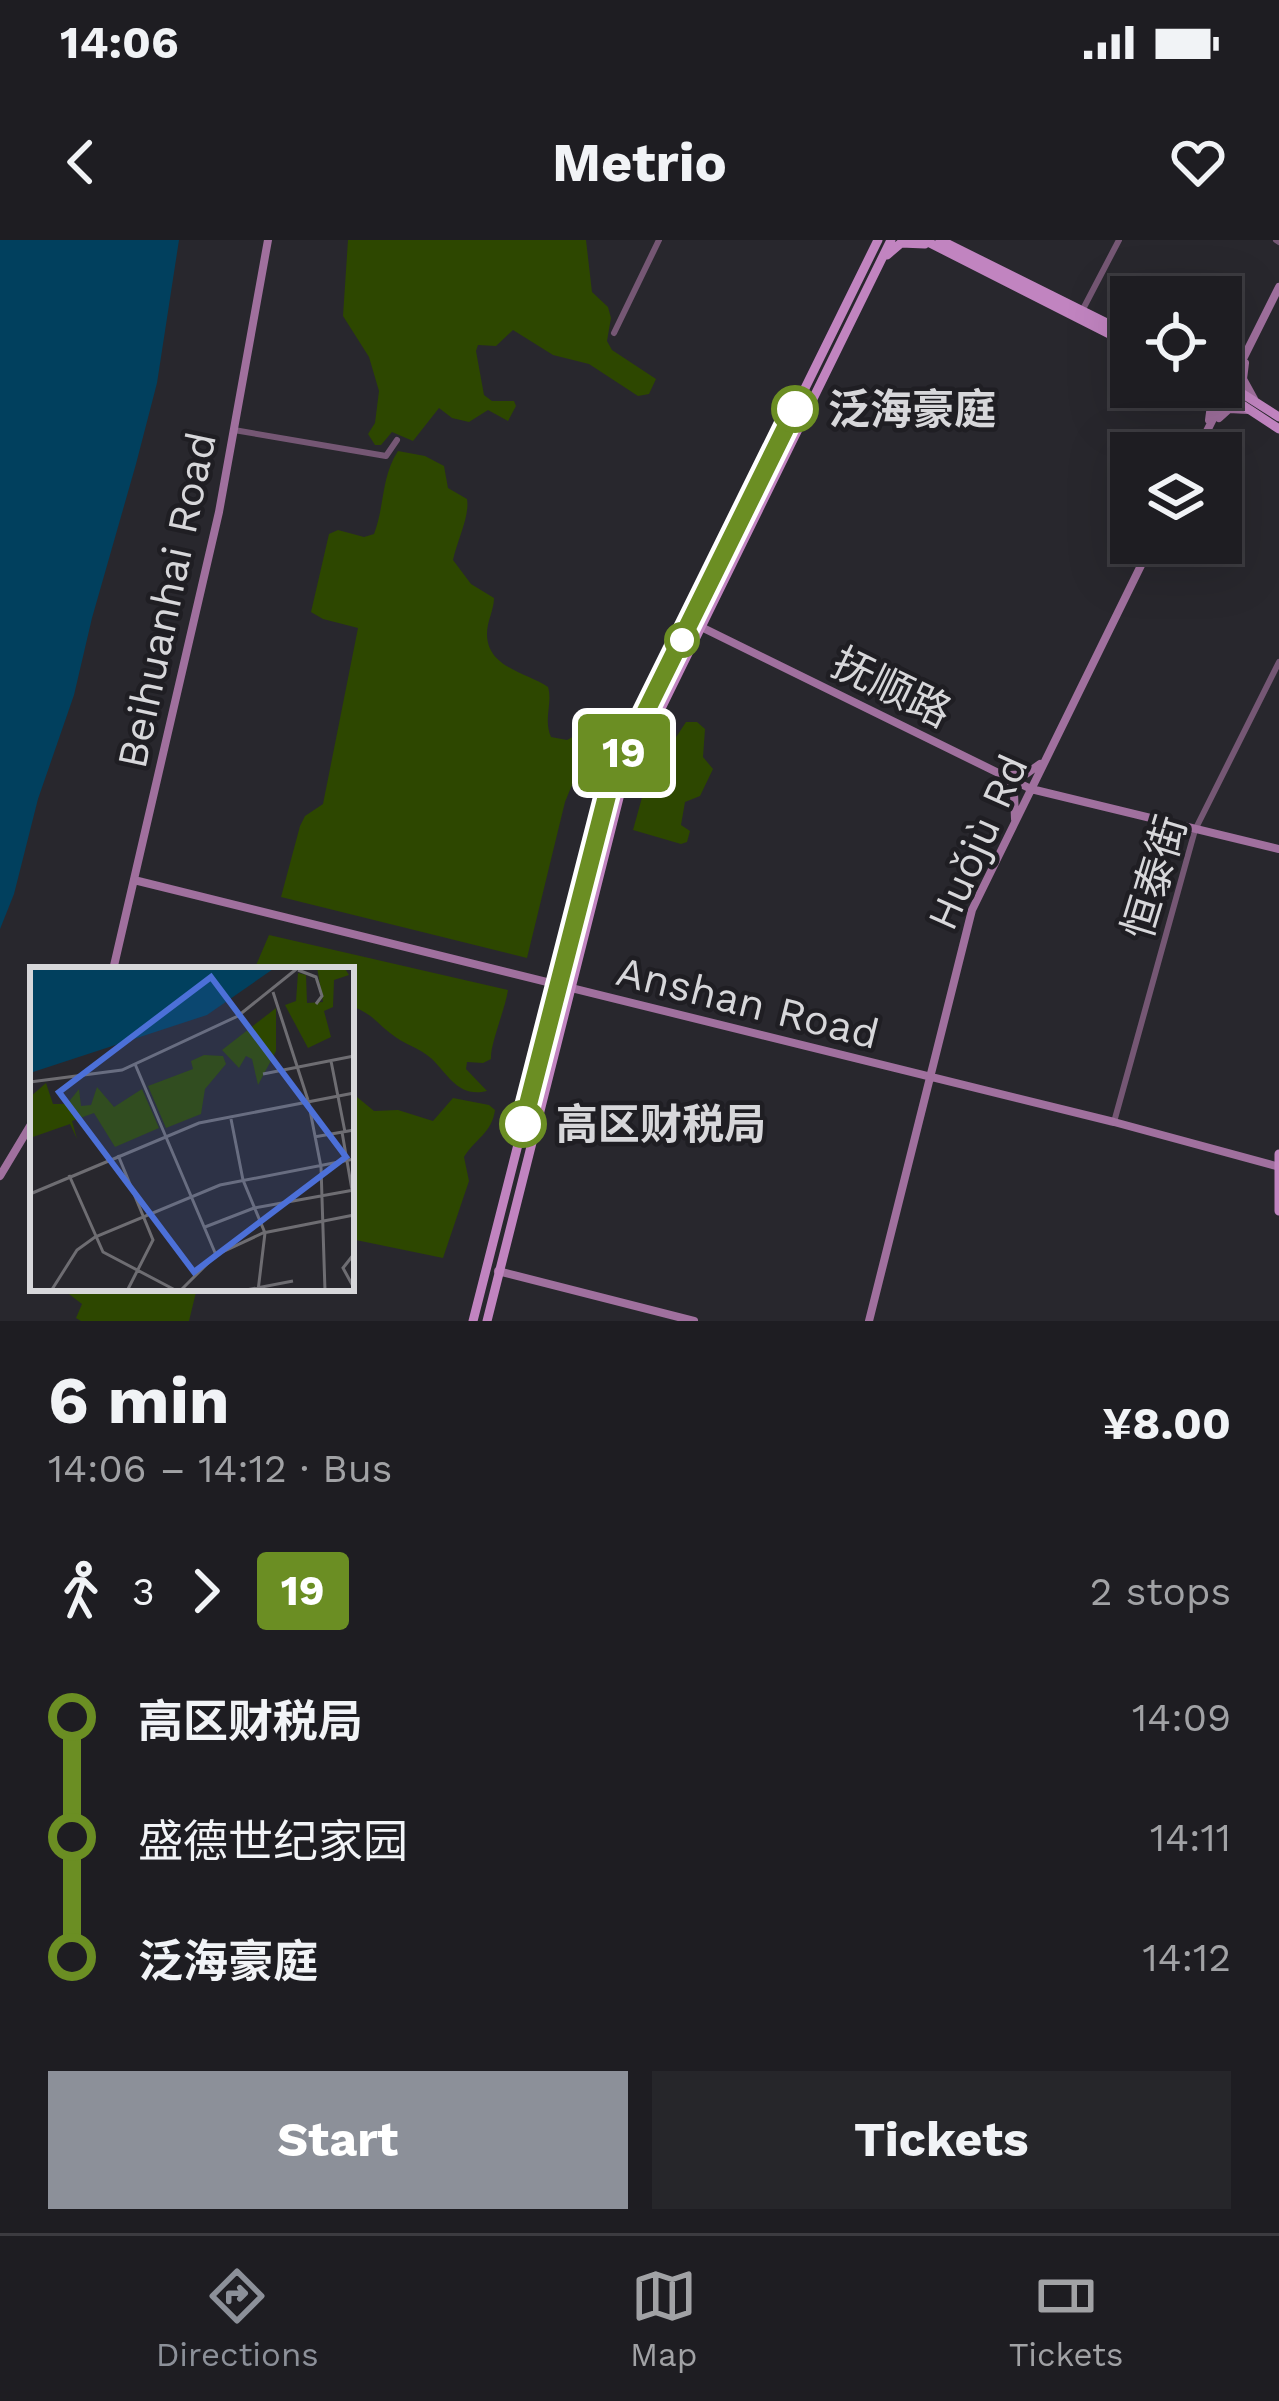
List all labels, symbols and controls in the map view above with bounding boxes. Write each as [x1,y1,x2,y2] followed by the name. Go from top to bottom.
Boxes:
[60,16,179,69] text: 14:06
[48,129,114,195] icon: back
[1165,129,1231,195] icon: heart
[552,131,727,194] text: Metrio
[1110,276,1242,564] map controls
[1110,276,1242,408] button: locate
[828,385,996,434] place label: 泛海豪庭
[773,387,817,431] marker: 泛海豪庭
[107,428,226,773] street label: Beihuanhai Road
[1110,432,1242,564] button: layers
[666,624,698,656] unlabelled marker
[824,638,959,737] street label: 抚顺路
[570,714,678,792] line badge: 19
[602,728,646,777] text: 19
[917,747,1038,937] street label: Huǒjù Rd
[1113,810,1196,945] street label: 恒泰街
[612,946,884,1059] street label: Anshan Road
[30,967,354,1291] inset map
[556,1100,766,1149] place label: 高区财税局
[501,1102,545,1146] marker: 高区财税局
[48,1362,230,1439] text: 6 min
[1102,1397,1231,1450] text: ¥8.00
[48,1446,392,1491] text: 14:06 – 14:12 · Bus
[48,1558,114,1624] icon: walk
[173,1558,239,1624] icon: forward
[281,1566,325,1615] text: 19
[132,1569,155,1614] text: 3
[1090,1569,1231,1614] text: 2 stops
[138,1695,363,1748] text: 高区财税局
[1132,1695,1231,1740] text: 14:09
[138,1815,408,1868] text: 盛德世纪家园
[1150,1815,1231,1860] text: 14:11
[138,1935,318,1988] text: 泛海豪庭
[1142,1935,1231,1980] text: 14:12
[48,2071,628,2209] button: Start
[652,2071,1231,2209] button: Tickets
[156,2263,319,2374] tab: Directions
[630,2263,697,2374] tab: Map
[1009,2263,1123,2374] tab: Tickets

